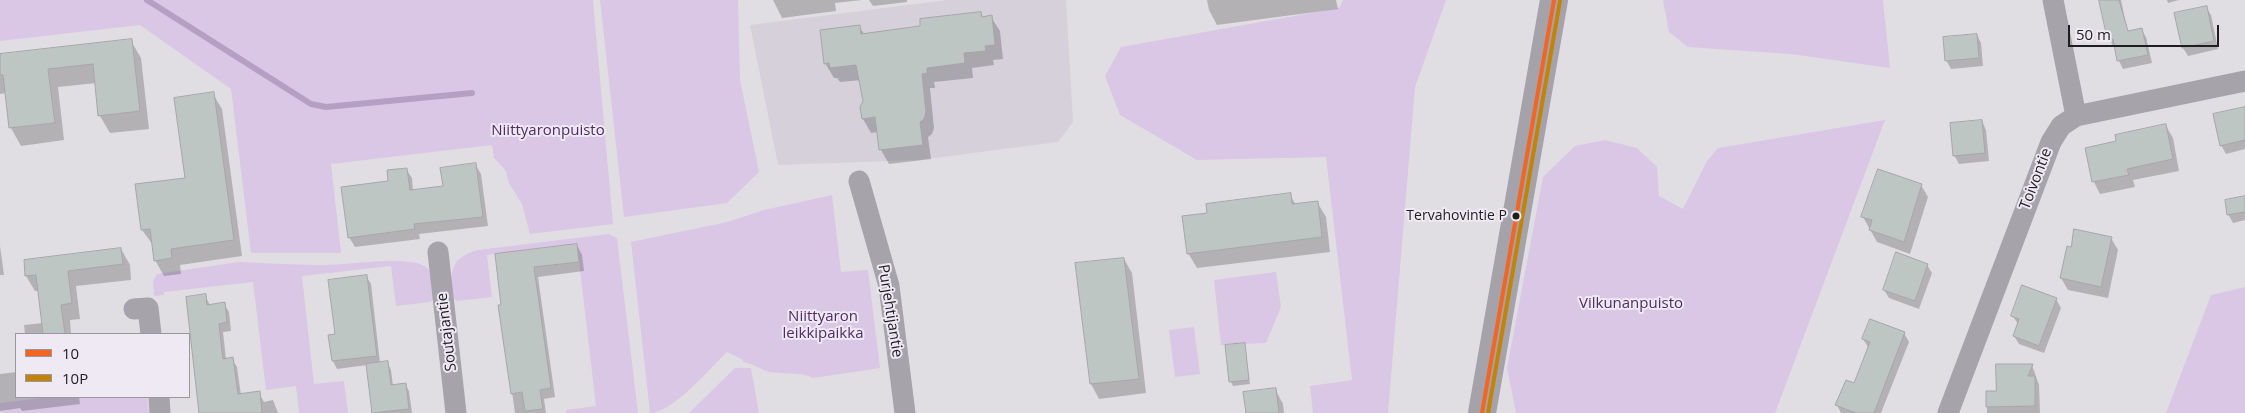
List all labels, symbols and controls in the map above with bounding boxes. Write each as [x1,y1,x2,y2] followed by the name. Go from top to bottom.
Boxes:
[2070,15,2221,47] scale bar
[2076,24,2111,44] text: 50 m
[491,122,605,140] park label: Niittyaronpuisto
[2016,146,2056,212] street label: Toivontie
[1406,208,1507,224] place label: Tervahovintie P
[1511,211,1521,221] marker: Tervahovintie P
[874,263,906,359] street label: Purjehtijantie
[433,292,461,372] street label: Soutajantie
[1579,295,1683,313] park label: Vilkunanpuisto
[783,308,863,343] park label: Niittyaron leikkipaikka
[15,333,190,398] legend
[62,343,79,363] text: 10
[62,368,88,388] text: 10P

